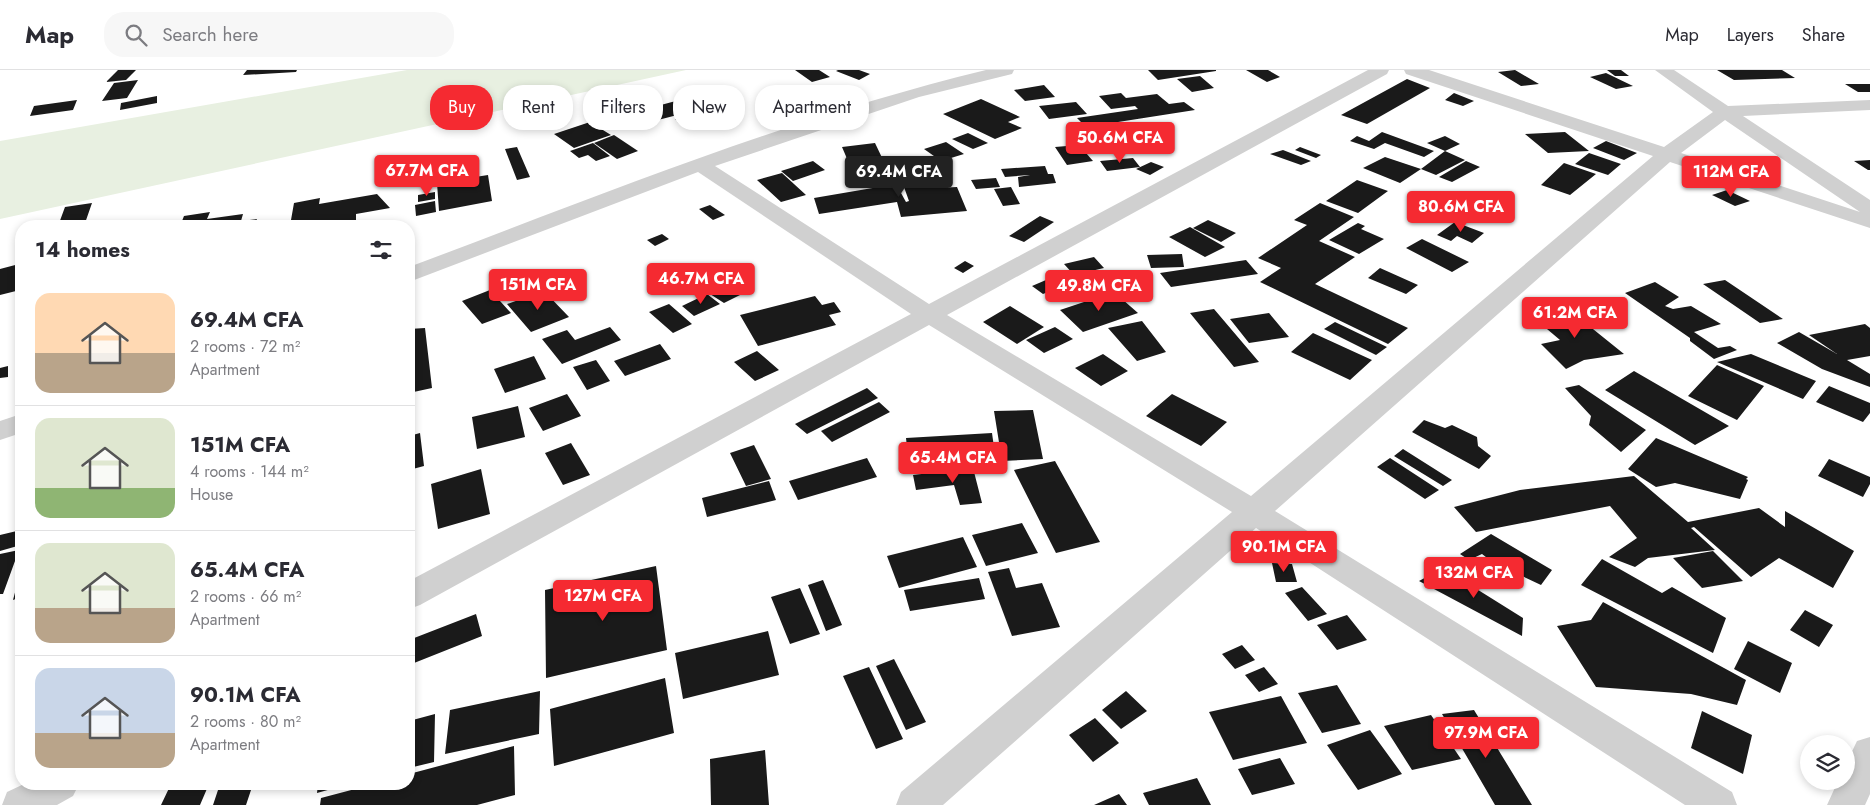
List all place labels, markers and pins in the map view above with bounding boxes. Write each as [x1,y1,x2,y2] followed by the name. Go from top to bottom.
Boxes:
[1063,122,1177,164] pin: 50.6M CFA
[370,154,484,197] pin: 67.7M CFA
[842,156,956,198] pin: 69.4M CFA
[1679,156,1783,198] pin: 112M CFA
[1404,190,1518,233] pin: 80.6M CFA
[644,262,758,305] pin: 46.7M CFA
[486,268,590,311] pin: 151M CFA
[1042,270,1156,312] pin: 49.8M CFA
[1518,296,1632,339] pin: 61.2M CFA
[896,442,1010,484] pin: 65.4M CFA
[1227,530,1341,573] pin: 90.1M CFA
[1422,556,1526,599] pin: 132M CFA
[551,580,655,622] pin: 127M CFA
[1429,716,1543,759] pin: 97.9M CFA

